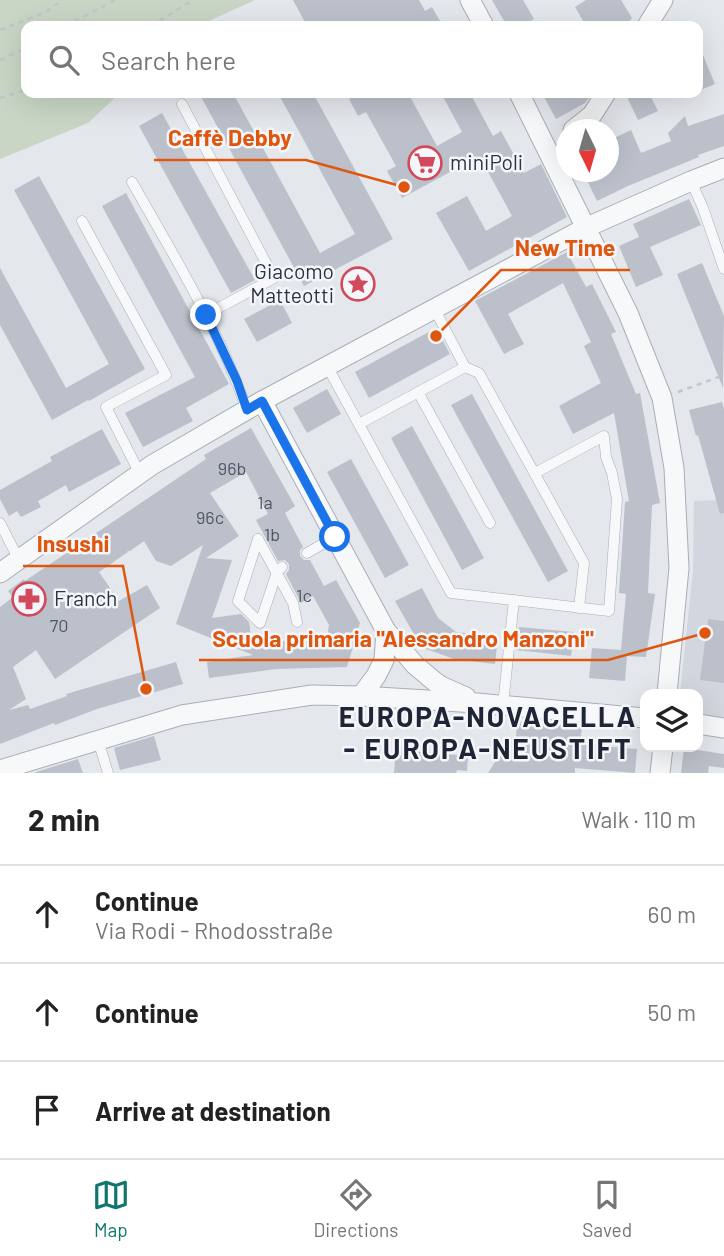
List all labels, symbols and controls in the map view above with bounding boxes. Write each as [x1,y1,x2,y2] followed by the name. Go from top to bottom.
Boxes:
[21,21,703,98] search box
[45,41,83,79] icon: search
[101,44,236,75] text: Search here
[154,116,306,160] callout: Caffè Debby
[556,119,619,182] north arrow
[168,123,292,151] text: Caffè Debby
[406,144,444,182] supermarket icon: miniPoli
[450,149,523,174] place label: miniPoli
[501,226,630,270] callout: New Time
[515,233,615,261] text: New Time
[250,258,334,307] place label: Giacomo Matteotti
[339,265,377,303] place icon: Giacomo Matteotti
[190,299,221,330] route end
[218,457,246,479] house number: 96b
[257,491,273,513] house number: 1a
[196,506,224,528] house number: 96c
[319,521,350,552] route start
[23,522,123,566] callout: Insushi
[264,523,280,545] house number: 1b
[37,529,109,557] text: Insushi
[10,580,48,618] pharmacy icon: Franch
[296,584,312,606] house number: 1c
[54,585,117,610] place label: Franch
[50,614,68,636] house number: 70
[199,616,608,660] callout: Scuola primaria "Alessandro Manzoni"
[212,624,594,652] text: Scuola primaria "Alessandro Manzoni"
[640,689,703,752] map controls
[640,689,703,752] button: layers
[339,699,637,765] district label: EUROPA-NOVACELLA - EUROPA-NEUSTIFT
[28,801,100,837] text: 2 min
[582,805,696,833] text: Walk · 110 m
[95,885,199,916] text: Continue
[28,895,66,933] icon: ahead
[648,900,696,928] text: 60 m
[95,916,333,944] text: Via Rodi - Rhodosstraße
[28,993,66,1031] icon: ahead
[95,997,199,1028] text: Continue
[648,998,696,1026] text: 50 m
[28,1091,66,1129] icon: arrive
[95,1095,331,1126] text: Arrive at destination
[92,1176,130,1241] tab: Map
[314,1176,399,1241] tab: Directions
[582,1176,632,1241] tab: Saved

